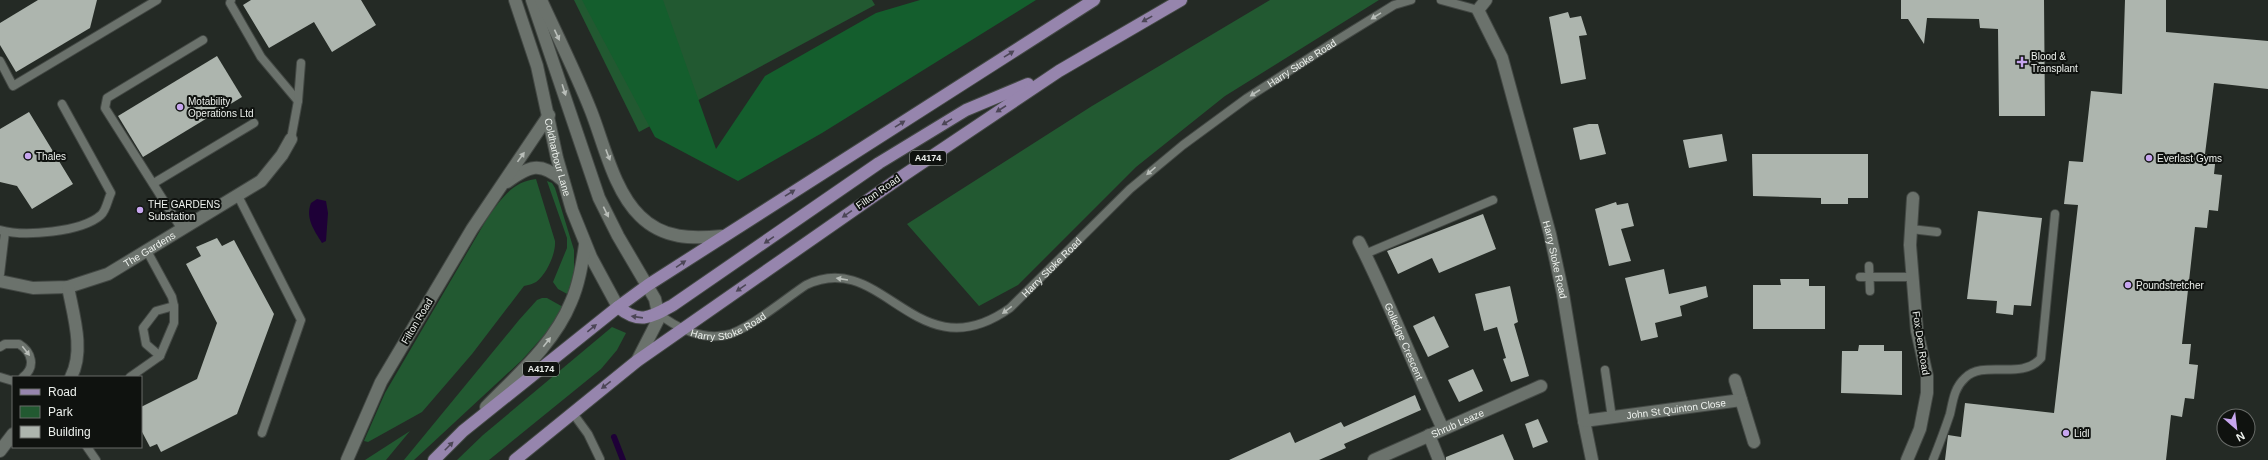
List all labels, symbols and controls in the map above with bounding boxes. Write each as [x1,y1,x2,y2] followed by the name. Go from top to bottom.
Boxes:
[1371,12,1381,20] one-way arrow
[1141,15,1153,22] one-way arrow
[554,30,560,41] one-way arrow
[1265,37,1338,89] street label: Harry Stoke Road
[1004,50,1015,58] one-way arrow
[2031,51,2078,74] place label: Blood & Transplant
[2016,56,2028,68] marker: Blood & Transplant
[561,84,567,96] one-way arrow
[1249,90,1261,97] one-way arrow
[188,96,254,119] place label: Motability Operations Ltd
[175,102,185,112] marker: Motability Operations Ltd
[995,105,1006,112] one-way arrow
[543,117,573,198] street label: Coldharbour Lane
[942,118,952,126] one-way arrow
[894,120,906,127] one-way arrow
[605,149,611,161] one-way arrow
[23,151,33,161] marker: Thales
[36,151,66,162] place label: Thales
[517,151,525,162] one-way arrow
[910,151,946,165] road number: A4174
[2144,153,2154,163] marker: Everlast Gyms
[2157,153,2222,164] place label: Everlast Gyms
[1145,167,1156,176] one-way arrow
[854,173,902,211] street label: Filton Road
[784,190,796,197] one-way arrow
[148,199,221,222] place label: THE GARDENS Substation
[135,205,145,215] marker: THE GARDENS Substation
[603,206,610,218] one-way arrow
[842,210,853,218] one-way arrow
[1541,219,1569,299] street label: Harry Stoke Road
[121,229,177,269] street label: The Gardens
[1019,235,1083,299] street label: Harry Stoke Road
[763,236,774,244] one-way arrow
[676,260,686,268] one-way arrow
[836,276,848,282] one-way arrow
[2123,280,2133,290] marker: Poundstretcher
[2136,280,2204,291] place label: Poundstretcher
[735,284,746,292] one-way arrow
[399,296,435,346] street label: Filton Road
[1383,301,1426,382] street label: Golledge Crescent
[1001,306,1012,314] one-way arrow
[689,310,768,342] street label: Harry Stoke Road
[1911,310,1931,376] street label: Fox Den Road
[631,314,643,320] one-way arrow
[586,324,597,332] one-way arrow
[543,336,552,347] one-way arrow
[22,345,30,356] one-way arrow
[523,362,559,376] road number: A4174
[12,376,142,448] legend
[601,381,612,389] one-way arrow
[48,385,77,399] text: Road
[1626,397,1727,421] street label: John St Quinton Close
[48,405,74,419] text: Park
[1429,406,1486,440] street label: Shrub Leaze
[2216,408,2256,448] north arrow
[48,425,91,439] text: Building
[2061,428,2071,438] marker: Lidl
[2074,428,2090,439] place label: Lidl
[2234,430,2247,444] text: N
[444,441,454,451] one-way arrow

